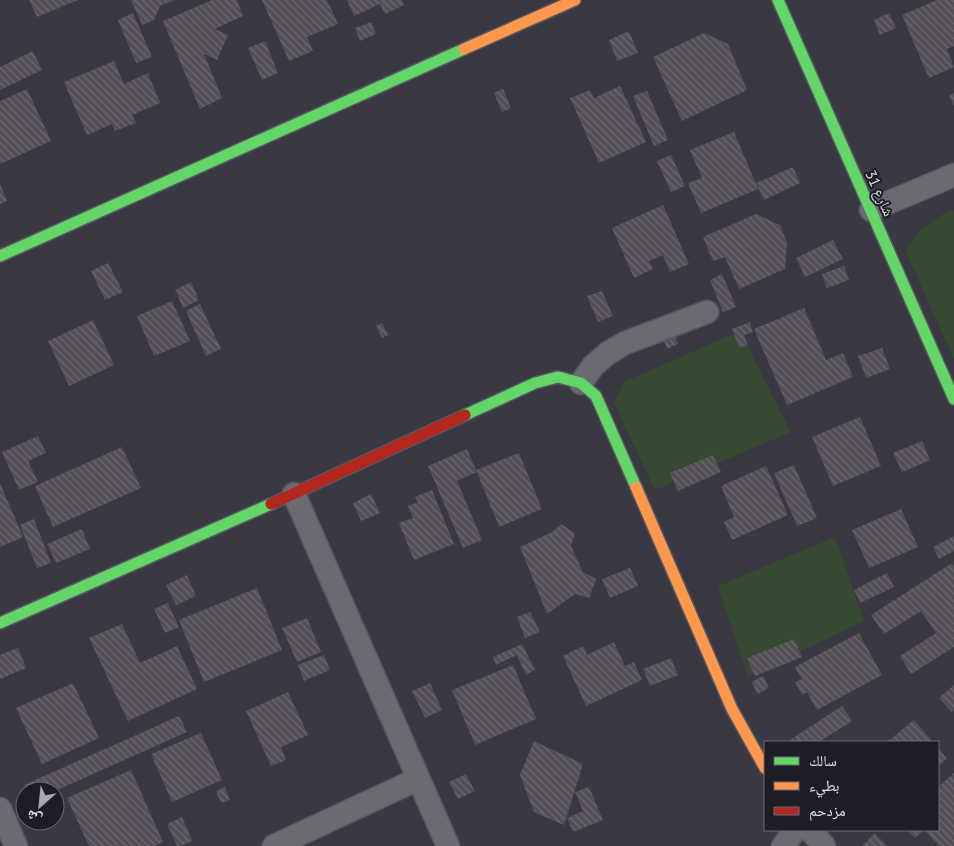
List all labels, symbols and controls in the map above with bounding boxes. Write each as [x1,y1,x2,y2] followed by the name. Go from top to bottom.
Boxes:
[860,167,899,220] street label: شارع 31
[764,741,939,831] legend
[809,751,837,770] text: سالك
[809,776,839,798] text: بطيء
[15,781,65,831] north arrow
[809,801,846,821] text: مزدحم
[23,806,45,829] text: ش

